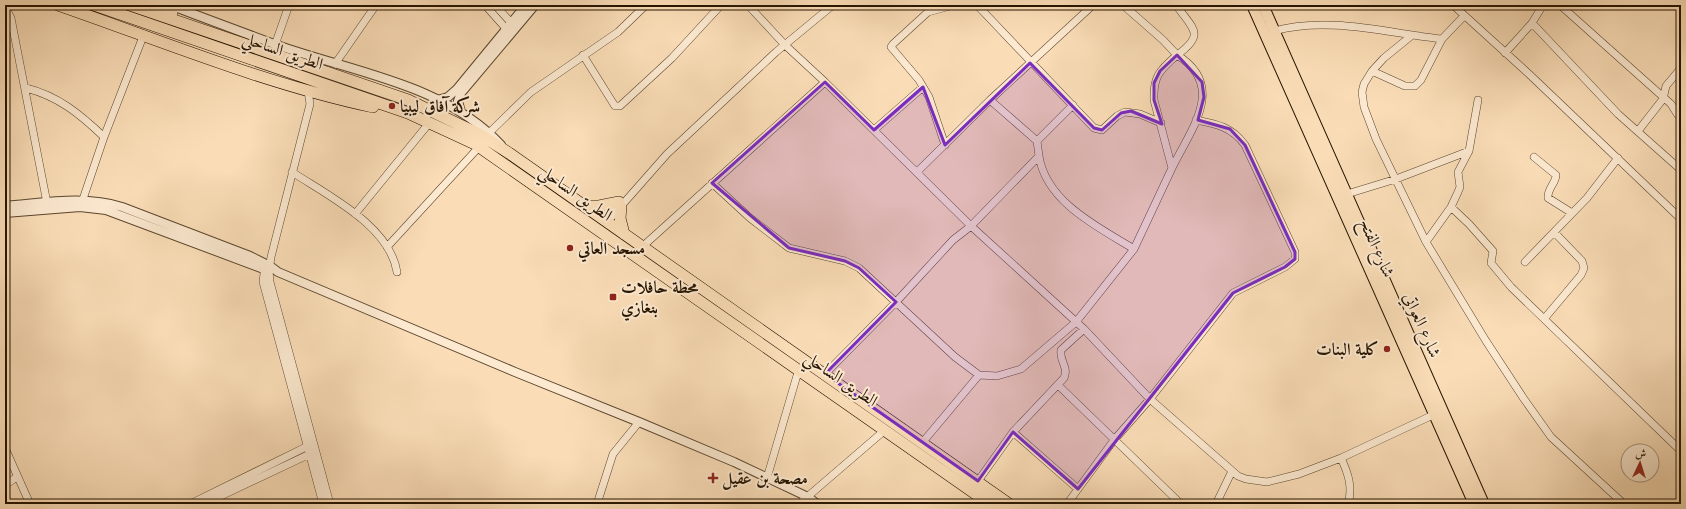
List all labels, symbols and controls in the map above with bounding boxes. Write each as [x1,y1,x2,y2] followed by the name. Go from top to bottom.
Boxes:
[238,26,327,80] street label: الطريق الساحلي
[400,95,480,118] place label: شركة آفاق ليبيا
[387,101,397,111] marker: شركة آفاق ليبيا
[532,160,617,231] street label: الطريق الساحلي
[1350,215,1400,283] street label: شارع الفتح
[577,237,645,263] place label: مسجد العاتي
[565,243,575,253] marker: مسجد العاتي
[621,276,699,321] place label: محطة حافلات بنغازي
[1395,289,1447,362] street label: شارع العواتي
[608,292,618,302] marker: محطة حافلات بنغازي
[1316,338,1379,361] place label: كلية البنات
[1382,344,1392,354] marker: كلية البنات
[797,346,882,416] street label: الطريق الساحلي
[1620,443,1660,483] north arrow
[1635,446,1647,461] text: ش
[722,467,808,490] place label: مصحة بن عقيل
[707,472,719,484] marker: مصحة بن عقيل

